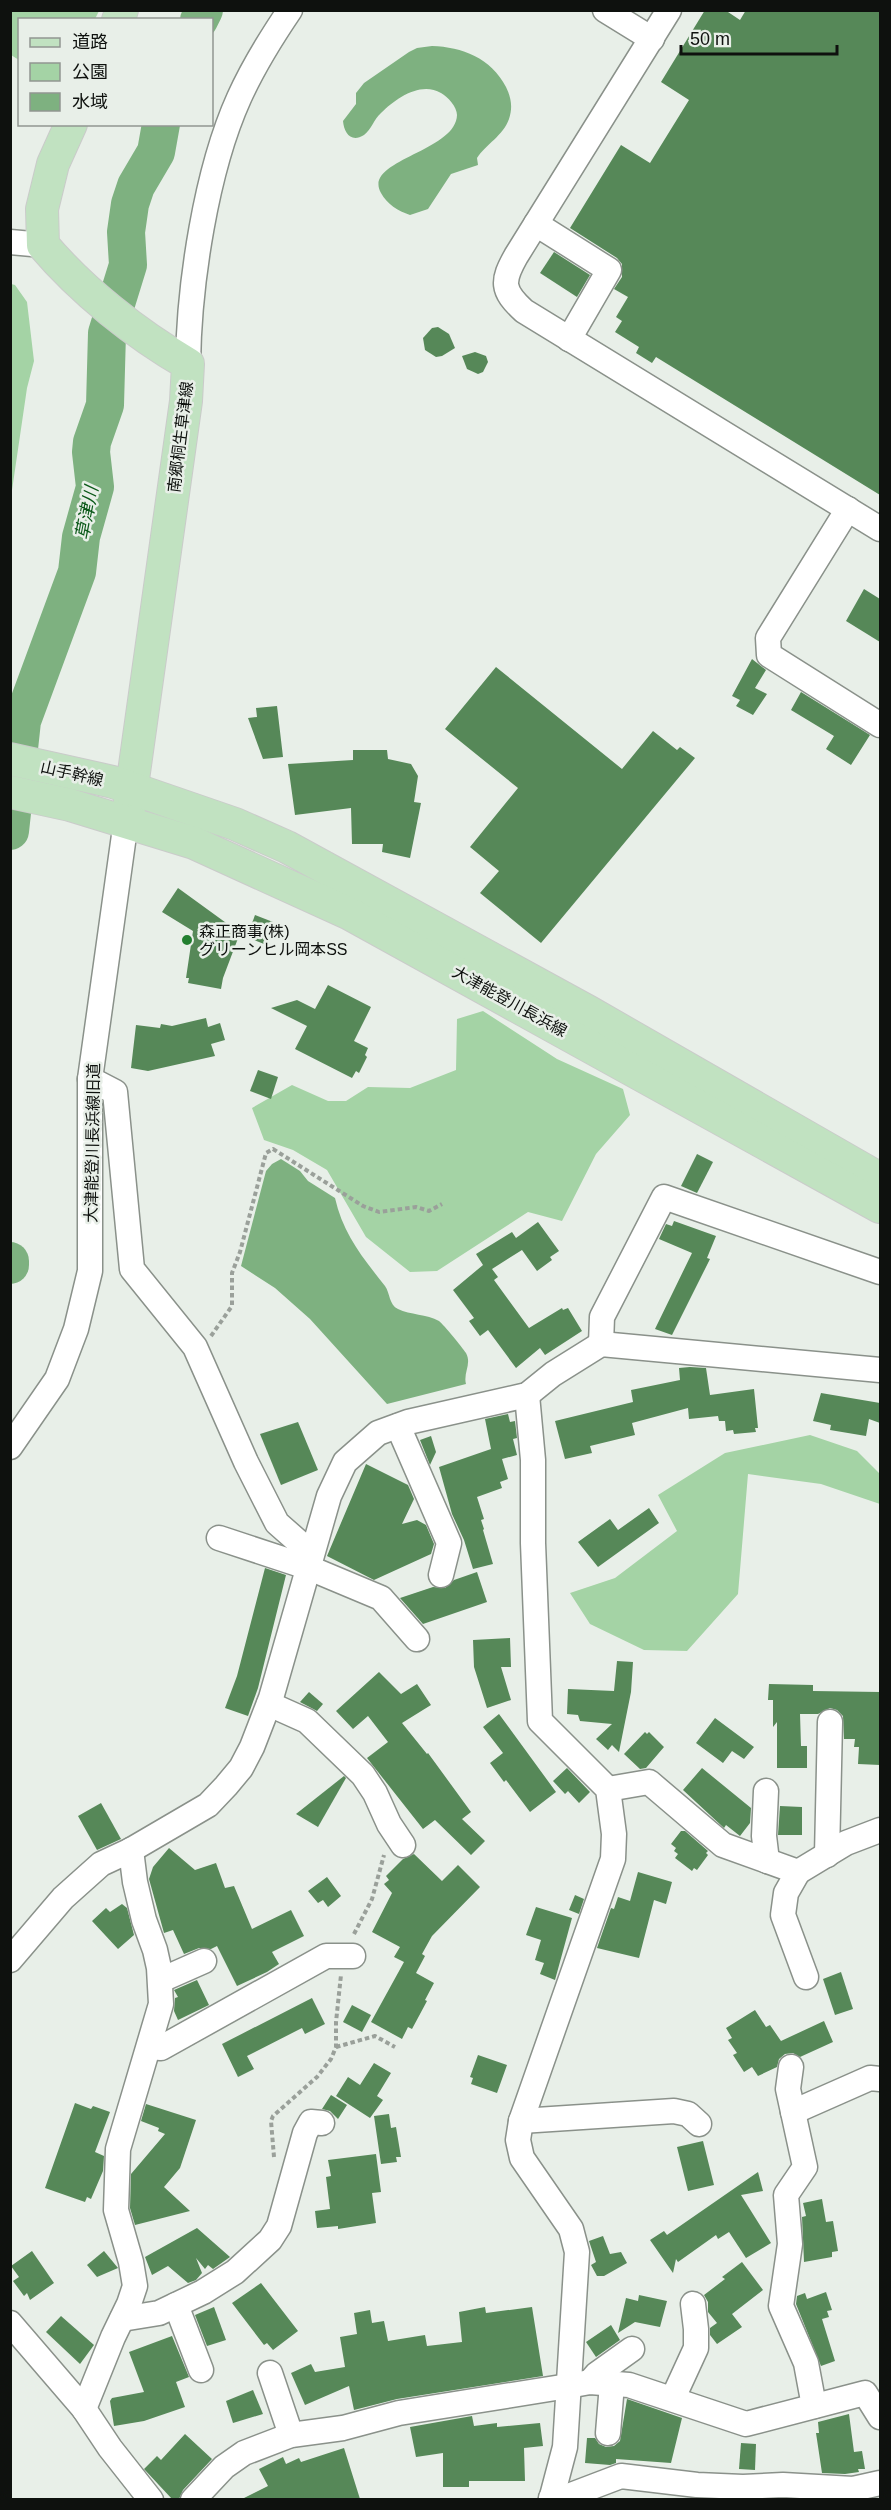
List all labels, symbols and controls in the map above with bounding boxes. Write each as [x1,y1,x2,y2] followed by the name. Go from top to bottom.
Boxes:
[18,18,213,126] legend
[681,18,837,56] scale bar
[690,29,730,49] text: 50 m
[72,32,108,52] text: 道路
[72,62,108,82] text: 公園
[72,92,108,112] text: 水域
[165,380,196,494] street label: 南郷桐生草津線
[72,483,102,541] water label: 草津川
[39,758,105,789] street label: 山手幹線
[199,923,348,958] place label: 森正商事(株) グリーンヒル岡本SS
[180,933,194,947] marker: 森正商事(株) グリーンヒル岡本SS
[450,963,570,1040] street label: 大津能登川長浜線
[83,1063,102,1223] street label: 大津能登川長浜線旧道

